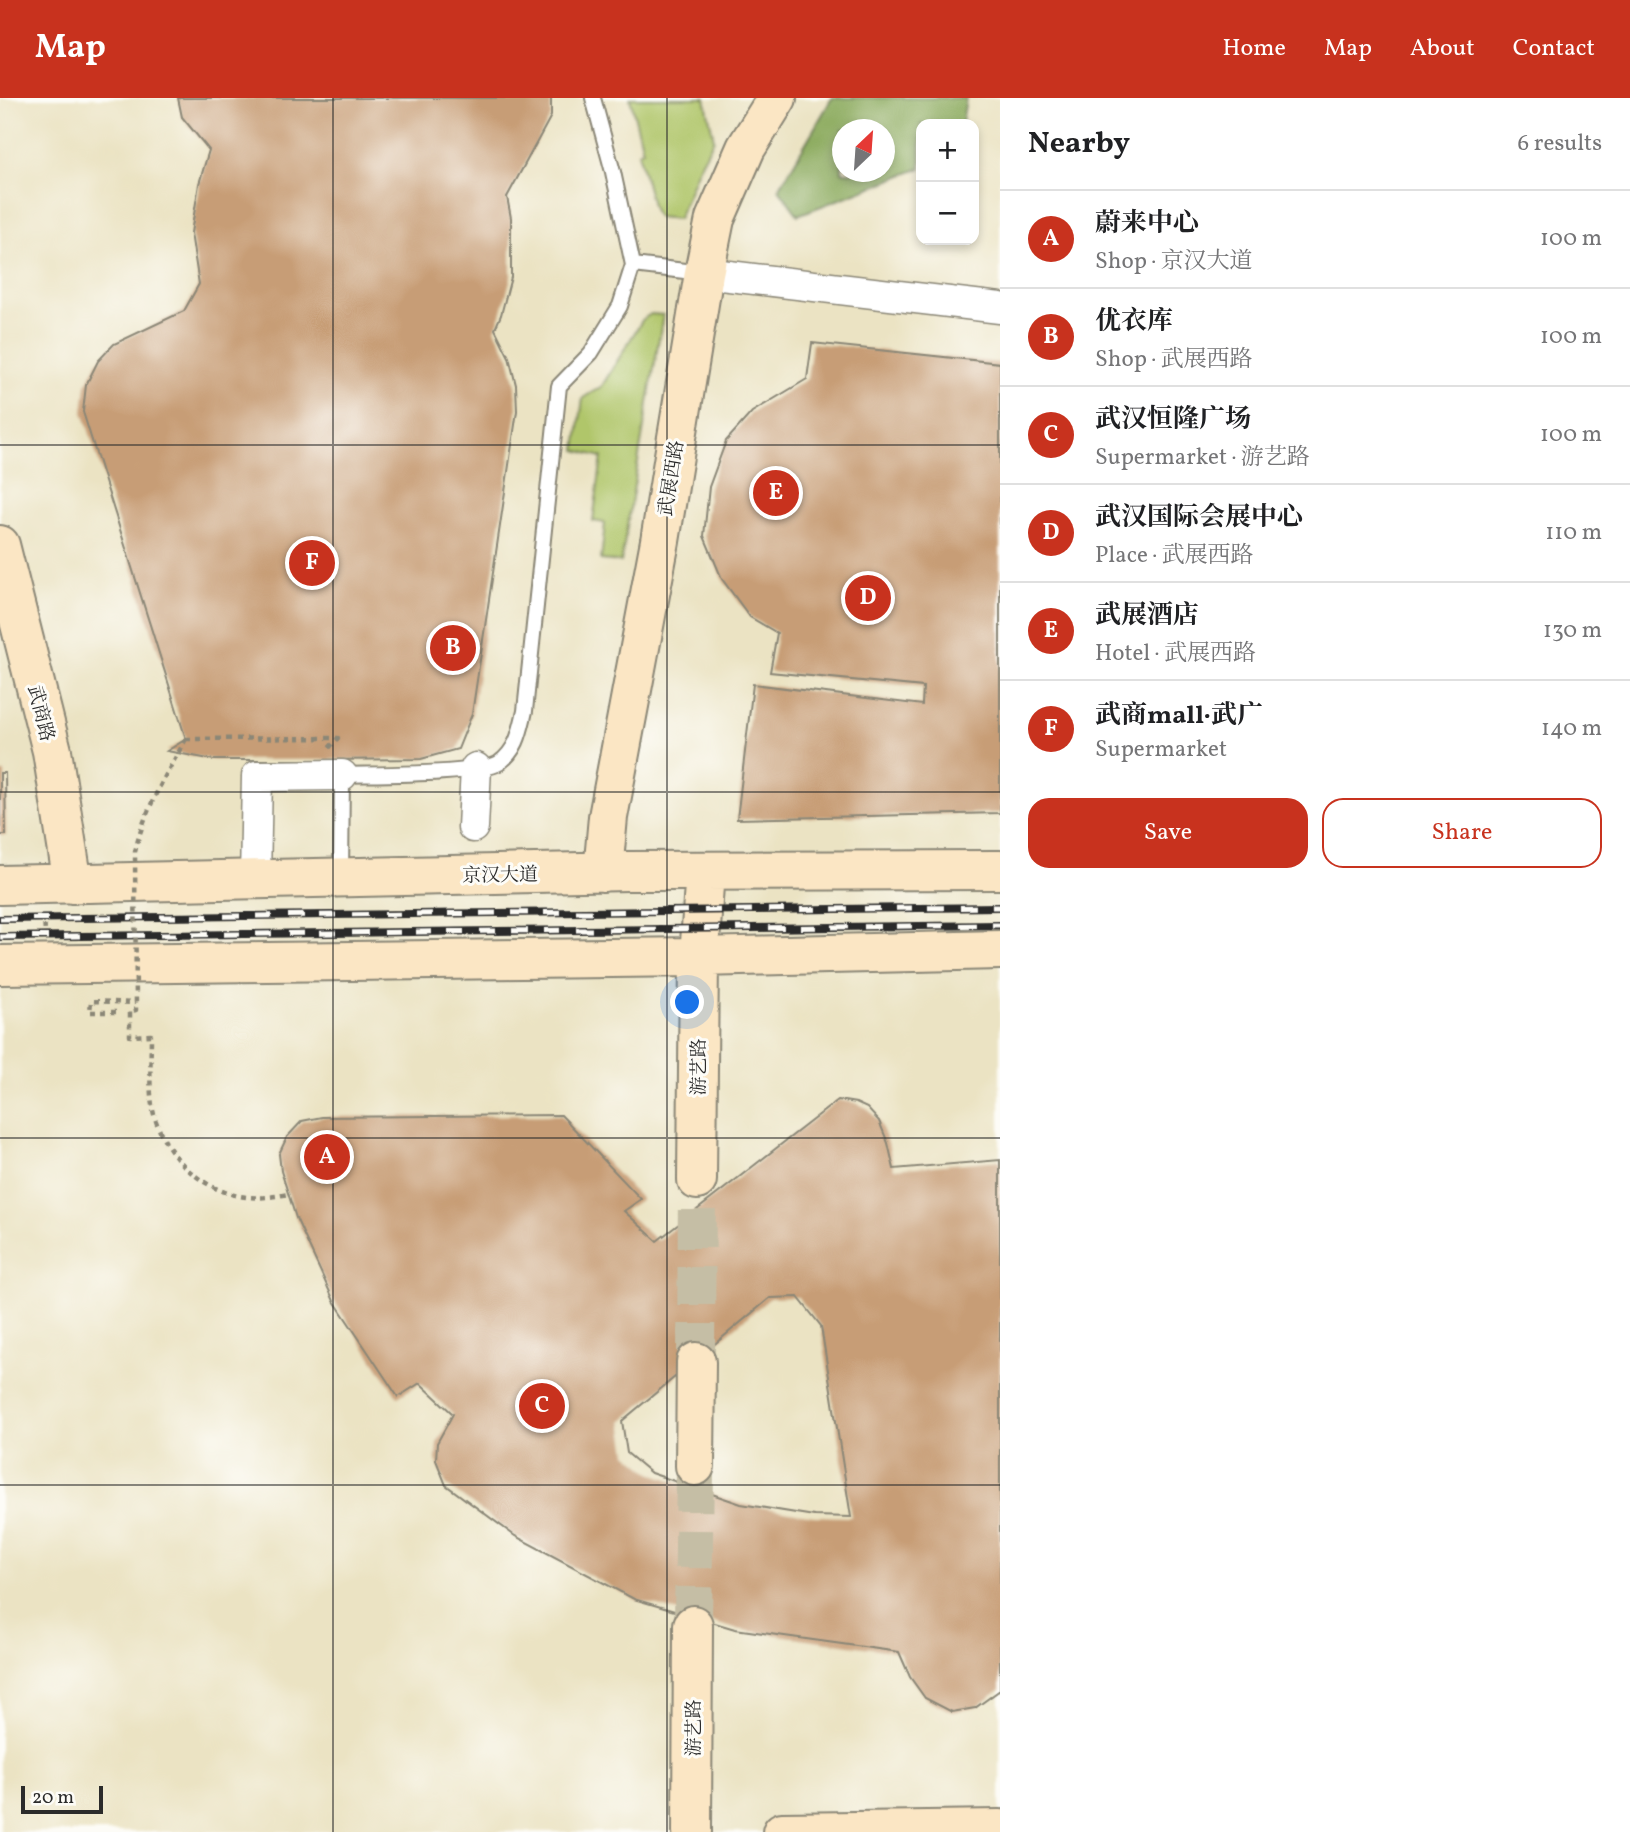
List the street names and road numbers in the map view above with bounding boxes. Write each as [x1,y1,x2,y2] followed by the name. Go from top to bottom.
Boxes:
[653,439,691,518] street label: 武展西路
[21,683,60,744] street label: 武商路
[462,862,538,890] street label: 京汉大道
[687,1038,713,1096] street label: 游艺路
[682,1699,708,1757] street label: 游艺路

